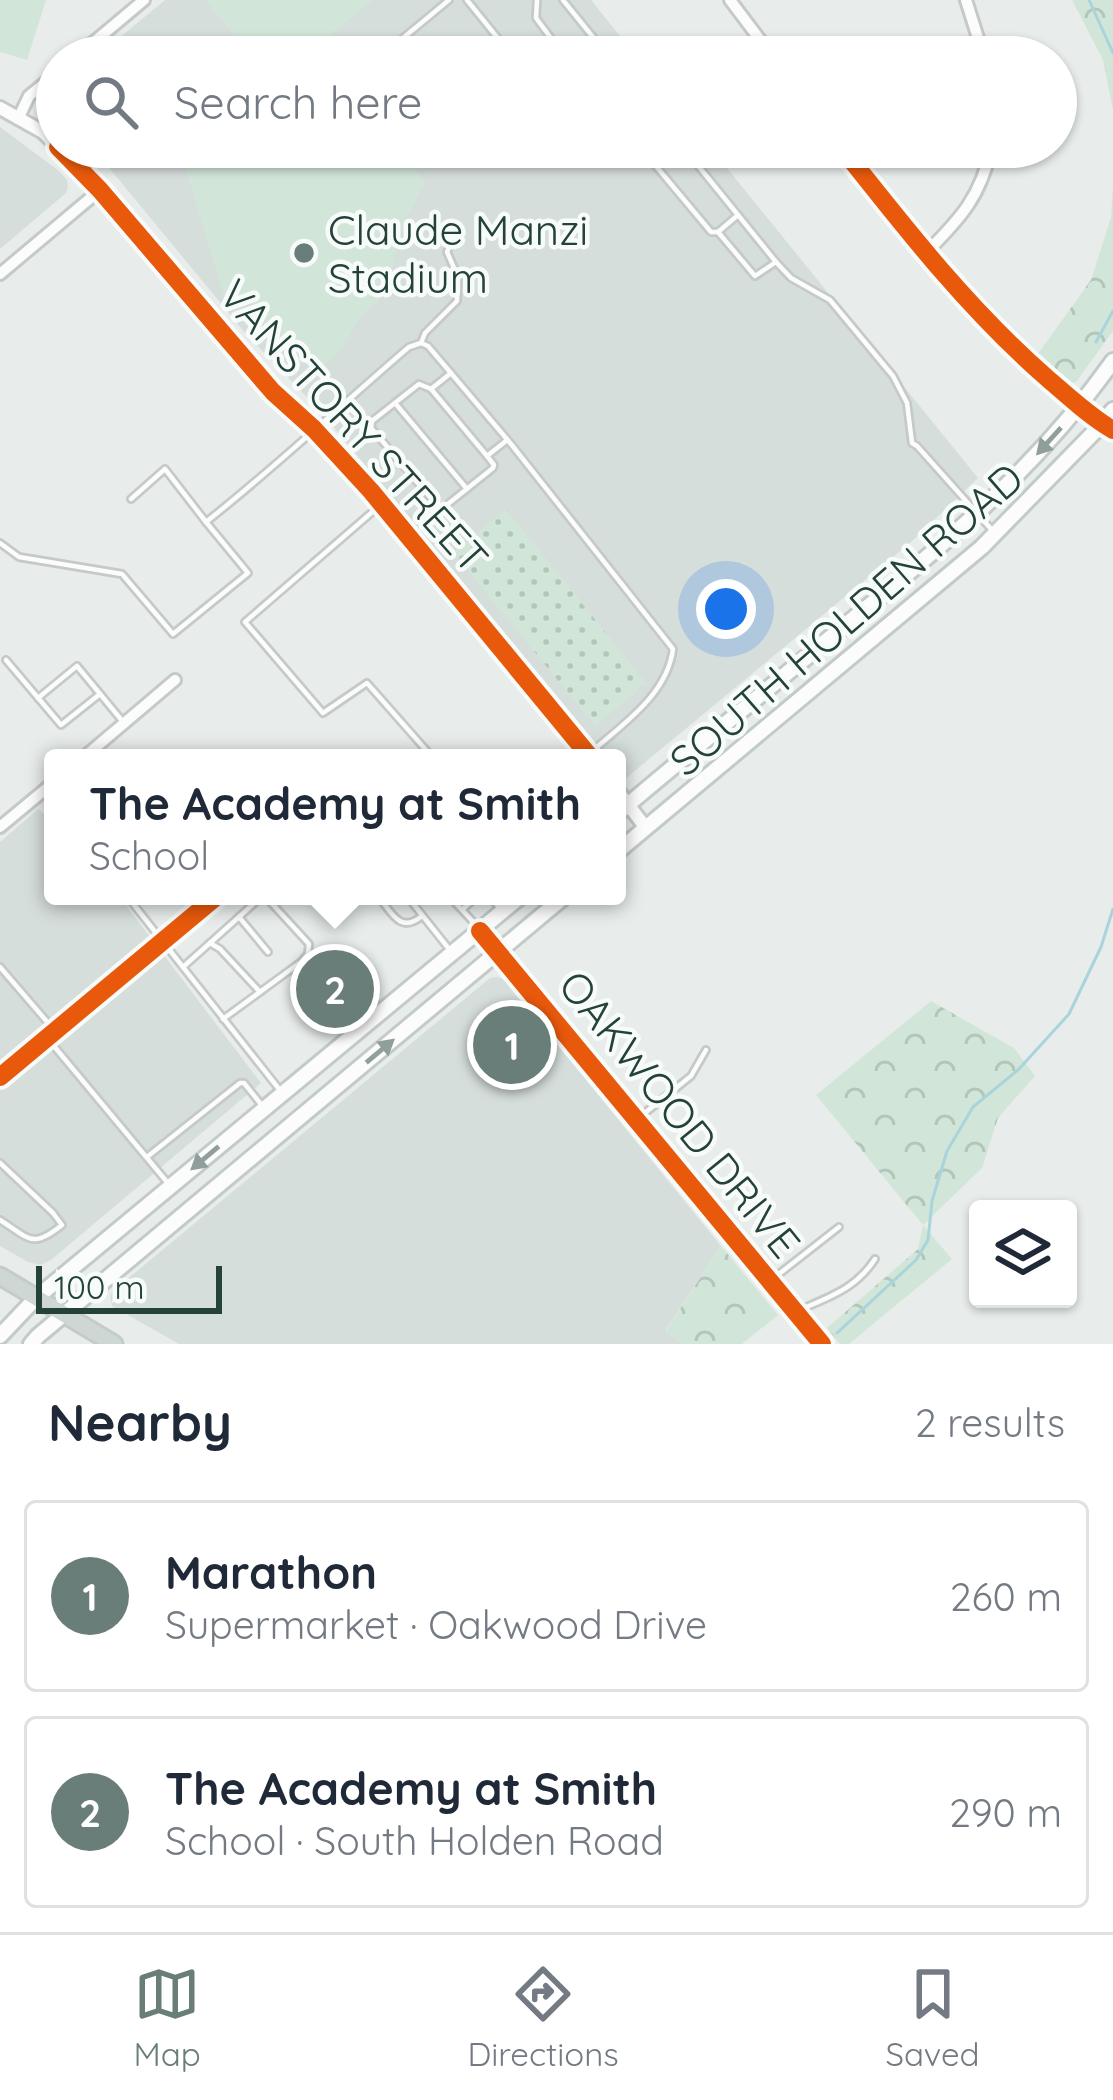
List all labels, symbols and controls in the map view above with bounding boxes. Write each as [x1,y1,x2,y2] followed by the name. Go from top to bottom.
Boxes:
[36,36,1077,168] search box
[78,69,144,135] icon: search
[174,74,422,130] text: Search here
[328,203,588,304] place label: Claude Manzi Stadium
[291,240,317,266] marker: Claude Manzi Stadium
[208,268,500,584] street label: VANSTORY STREET
[1036,427,1063,456] one-way arrow
[659,451,1033,787] street label: SOUTH HOLDEN ROAD
[696,579,756,639] your location
[44,749,626,905] popup
[89,775,581,831] text: The Academy at Smith
[89,831,209,880] text: School
[296,944,374,1034] pin: 2
[548,960,812,1268] street label: OAKWOOD DRIVE
[473,1000,551,1090] pin: 1
[365,1038,395,1064] one-way arrow
[190,1145,220,1171] one-way arrow
[969,1200,1077,1308] map controls
[969,1200,1077,1308] button: layers
[36,1260,222,1313] scale bar
[54,1266,145,1307] text: 100 m
[48,1390,232,1454] text: Nearby
[915,1398,1065,1447] text: 2 results
[165,1544,377,1600] text: Marathon
[82,1572,98,1621] text: 1
[950,1572,1062,1621] text: 260 m
[165,1600,707,1649] text: Supermarket · Oakwood Drive
[165,1760,657,1816] text: The Academy at Smith
[79,1788,101,1837] text: 2
[949,1788,1062,1837] text: 290 m
[165,1816,664,1865] text: School · South Holden Road
[133,1961,201,2074] tab: Map
[467,1961,619,2074] tab: Directions
[886,1961,980,2074] tab: Saved

